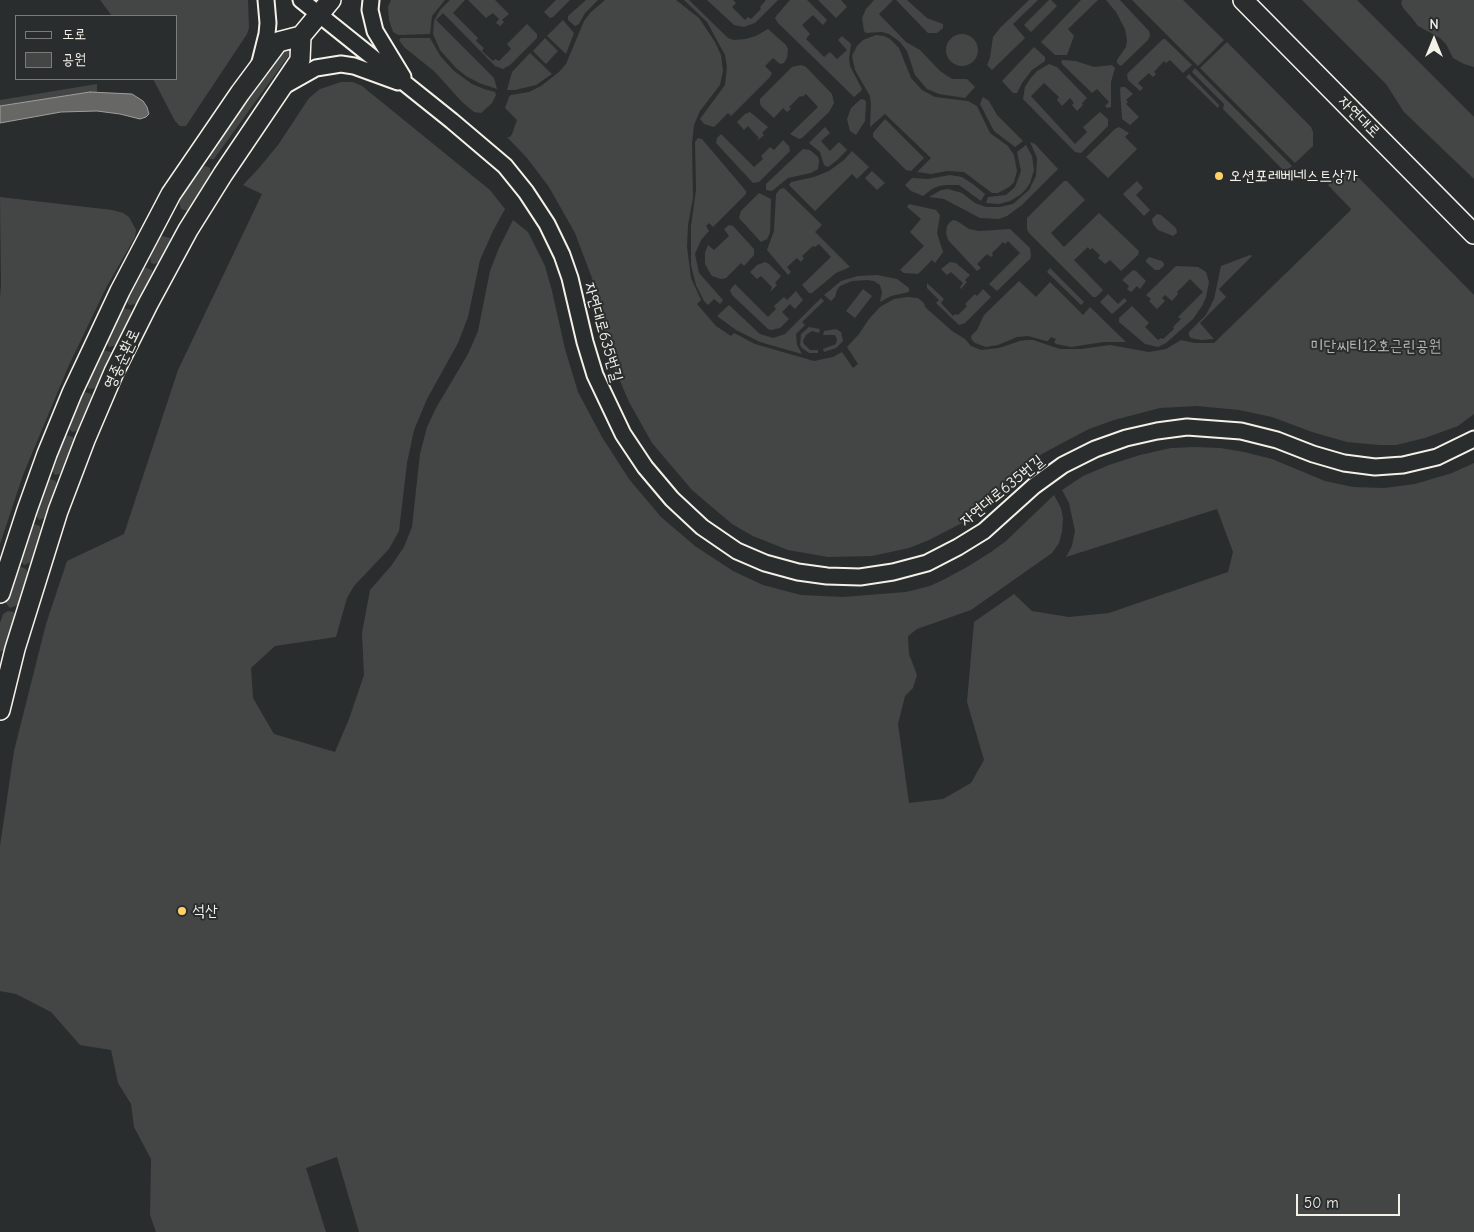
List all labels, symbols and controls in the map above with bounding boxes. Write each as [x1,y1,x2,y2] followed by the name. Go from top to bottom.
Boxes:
[15,15,178,80] legend
[1409,15,1459,65] north arrow
[1429,16,1439,33] text: N
[62,25,86,43] text: 도로
[62,50,86,68] text: 공원
[1334,92,1384,142] street label: 자연대로
[1229,166,1358,186] place label: 오션포레베네스트상가
[1213,170,1225,182] marker: 오션포레베네스트상가
[580,280,626,384] street label: 자연대로635번길
[100,326,144,392] street label: 영종순환로
[1311,336,1441,356] park label: 미단씨티12호근린공원
[956,451,1048,531] street label: 자연대로635번길
[192,901,218,921] place label: 석산
[176,905,188,917] marker: 석산
[1299,1184,1403,1216] scale bar
[1304,1194,1339,1212] text: 50 m

